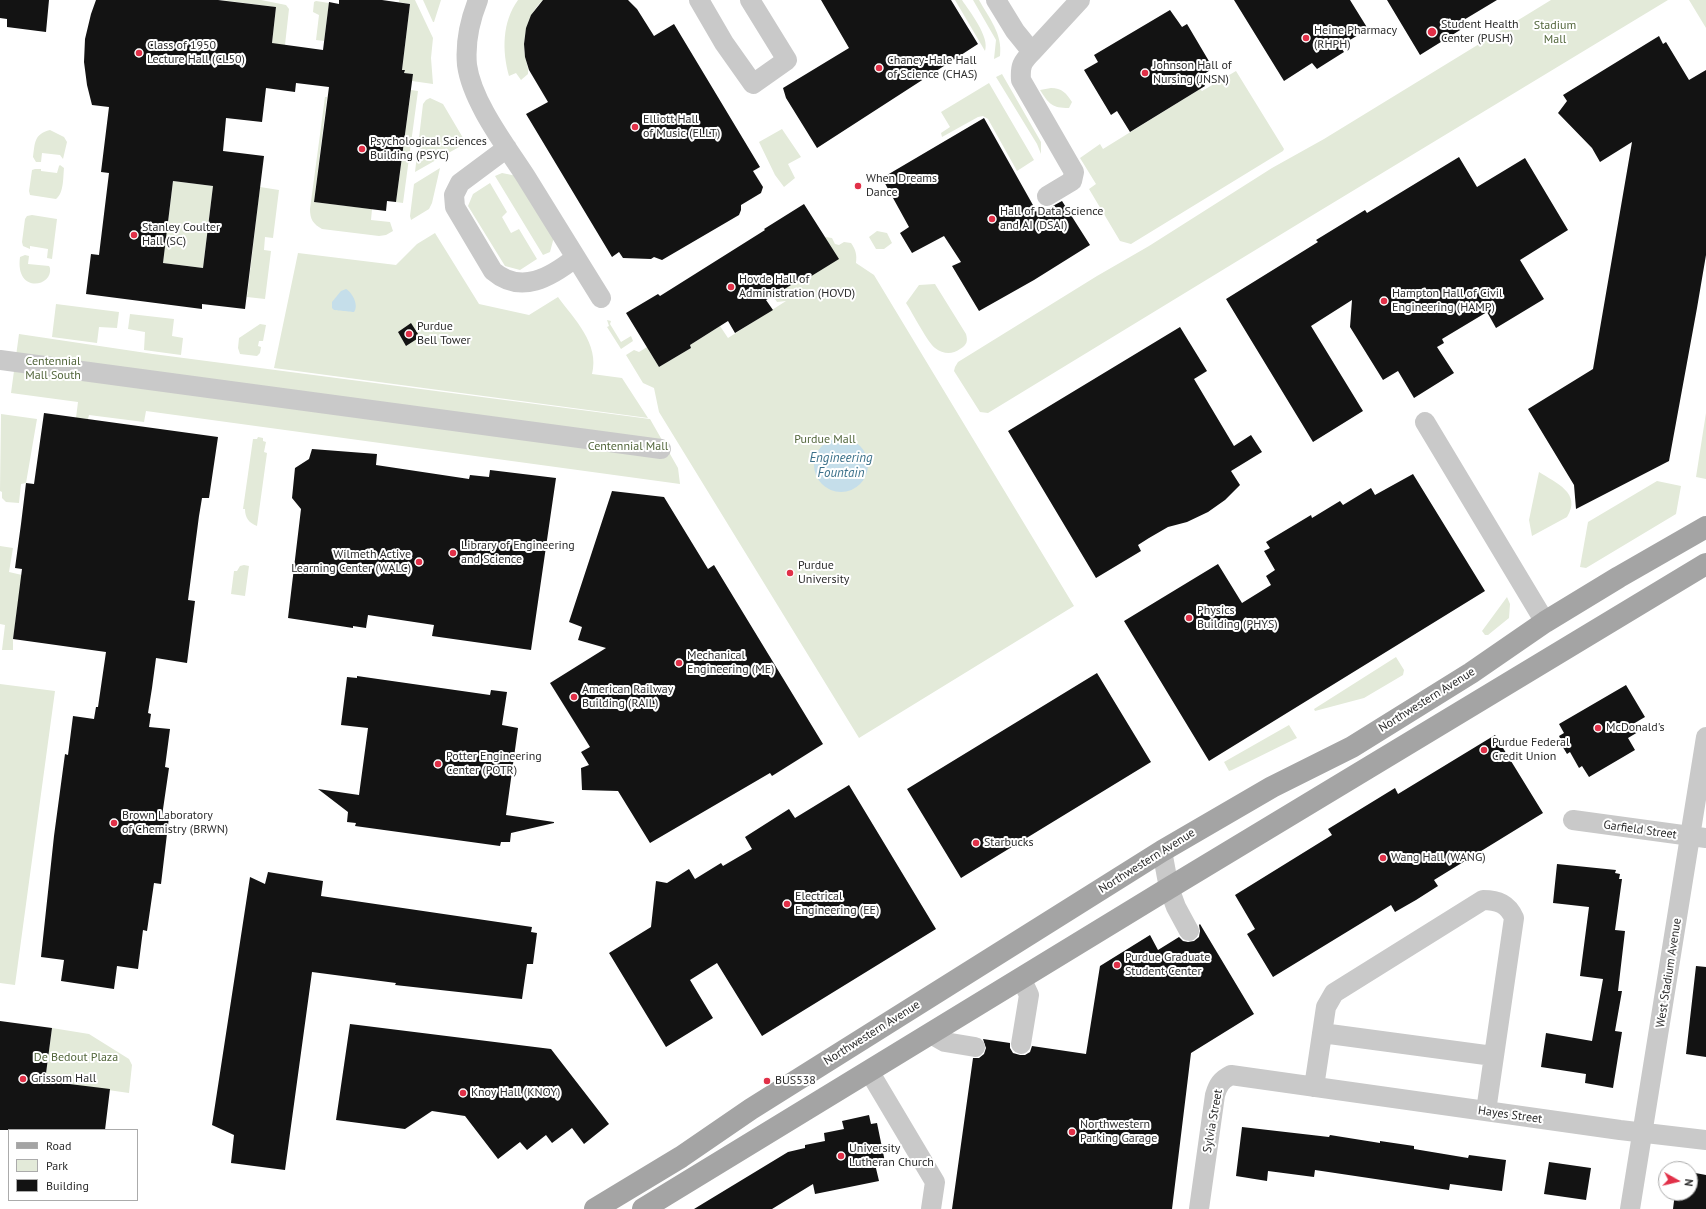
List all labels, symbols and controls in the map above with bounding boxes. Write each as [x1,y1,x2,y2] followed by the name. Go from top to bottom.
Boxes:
[1441,18,1519,46] place label: Student Health Center (PUSH)
[1534,19,1576,47] park label: Stadium Mall
[1314,24,1397,52] place label: Heine Pharmacy (RHPH)
[1426,26,1438,38] marker: Student Health Center (PUSH)
[1301,33,1311,43] marker: Heine Pharmacy (RHPH)
[147,39,245,67] place label: Class of 1950 Lecture Hall (CL50)
[134,48,144,58] marker: Class of 1950 Lecture Hall (CL50)
[887,54,977,82] place label: Chaney-Hale Hall of Science (CHAS)
[1153,59,1232,87] place label: Johnson Hall of Nursing (JNSN)
[874,63,884,73] marker: Chaney-Hale Hall of Science (CHAS)
[1140,68,1150,78] marker: Johnson Hall of Nursing (JNSN)
[643,113,720,141] place label: Elliott Hall of Music (ELLT)
[630,122,640,132] marker: Elliott Hall of Music (ELLT)
[370,135,487,163] place label: Psychological Sciences Building (PSYC)
[357,144,367,154] marker: Psychological Sciences Building (PSYC)
[866,172,937,200] place label: When Dreams Dance
[853,181,863,191] marker: When Dreams Dance
[1000,205,1103,233] place label: Hall of Data Science and AI (DSAI)
[987,214,997,224] marker: Hall of Data Science and AI (DSAI)
[142,221,220,249] place label: Stanley Coulter Hall (SC)
[129,230,139,240] marker: Stanley Coulter Hall (SC)
[739,273,855,301] place label: Hovde Hall of Administration (HOVD)
[726,282,736,292] marker: Hovde Hall of Administration (HOVD)
[1392,287,1503,315] place label: Hampton Hall of Civil Engineering (HAMP)
[1379,296,1389,306] marker: Hampton Hall of Civil Engineering (HAMP)
[417,320,471,348] place label: Purdue Bell Tower
[404,329,414,339] marker: Purdue Bell Tower
[25,355,81,383] park label: Centennial Mall South
[794,433,856,447] park label: Purdue Mall
[588,440,668,454] park label: Centennial Mall
[809,450,873,481] water label: Engineering Fountain
[461,539,575,567] place label: Library of Engineering and Science
[291,548,411,576] place label: Wilmeth Active Learning Center (WALC)
[448,548,458,558] marker: Library of Engineering and Science
[414,557,424,567] marker: Wilmeth Active Learning Center (WALC)
[798,559,849,587] place label: Purdue University
[785,568,795,578] marker: Purdue University
[1197,604,1278,632] place label: Physics Building (PHYS)
[1184,613,1194,623] marker: Physics Building (PHYS)
[687,649,774,677] place label: Mechanical Engineering (ME)
[674,658,684,668] marker: Mechanical Engineering (ME)
[1376,665,1478,735] street label: Northwestern Avenue
[582,683,673,711] place label: American Railway Building (RAIL)
[569,692,579,702] marker: American Railway Building (RAIL)
[1606,721,1665,735] place label: McDonald's
[1593,723,1603,733] marker: McDonald's
[1492,736,1569,764] place label: Purdue Federal Credit Union
[1479,745,1489,755] marker: Purdue Federal Credit Union
[446,750,542,778] place label: Potter Engineering Center (POTR)
[433,759,443,769] marker: Potter Engineering Center (POTR)
[122,809,228,837] place label: Brown Laboratory of Chemistry (BRWN)
[109,818,119,828] marker: Brown Laboratory of Chemistry (BRWN)
[1602,818,1678,842] street label: Garfield Street
[1096,826,1198,896] street label: Northwestern Avenue
[984,836,1034,850] place label: Starbucks
[971,838,981,848] marker: Starbucks
[1391,851,1486,865] place label: Wang Hall (WANG)
[1378,853,1388,863] marker: Wang Hall (WANG)
[795,890,879,918] place label: Electrical Engineering (EE)
[782,899,792,909] marker: Electrical Engineering (EE)
[1653,917,1685,1029] street label: West Stadium Avenue
[1125,951,1210,979] place label: Purdue Graduate Student Center
[1112,960,1122,970] marker: Purdue Graduate Student Center
[821,998,923,1068] street label: Northwestern Avenue
[34,1051,118,1065] park label: De Bedout Plaza
[31,1072,96,1086] place label: Grissom Hall
[18,1074,28,1084] marker: Grissom Hall
[775,1074,816,1088] place label: BUS538
[762,1076,772,1086] marker: BUS538
[471,1086,560,1100] place label: Knoy Hall (KNOY)
[458,1088,468,1098] marker: Knoy Hall (KNOY)
[1200,1088,1226,1154] street label: Sylvia Street
[1477,1103,1543,1127] street label: Hayes Street
[1080,1118,1157,1146] place label: Northwestern Parking Garage
[1067,1127,1077,1137] marker: Northwestern Parking Garage
[8,1129,138,1201] legend
[46,1138,71,1153] text: Road
[849,1142,934,1170] place label: University Lutheran Church
[836,1151,846,1161] marker: University Lutheran Church
[46,1158,68,1173] text: Park
[1658,1161,1698,1201] north arrow
[46,1178,89,1193] text: Building
[1681,1178,1696,1187] text: N

